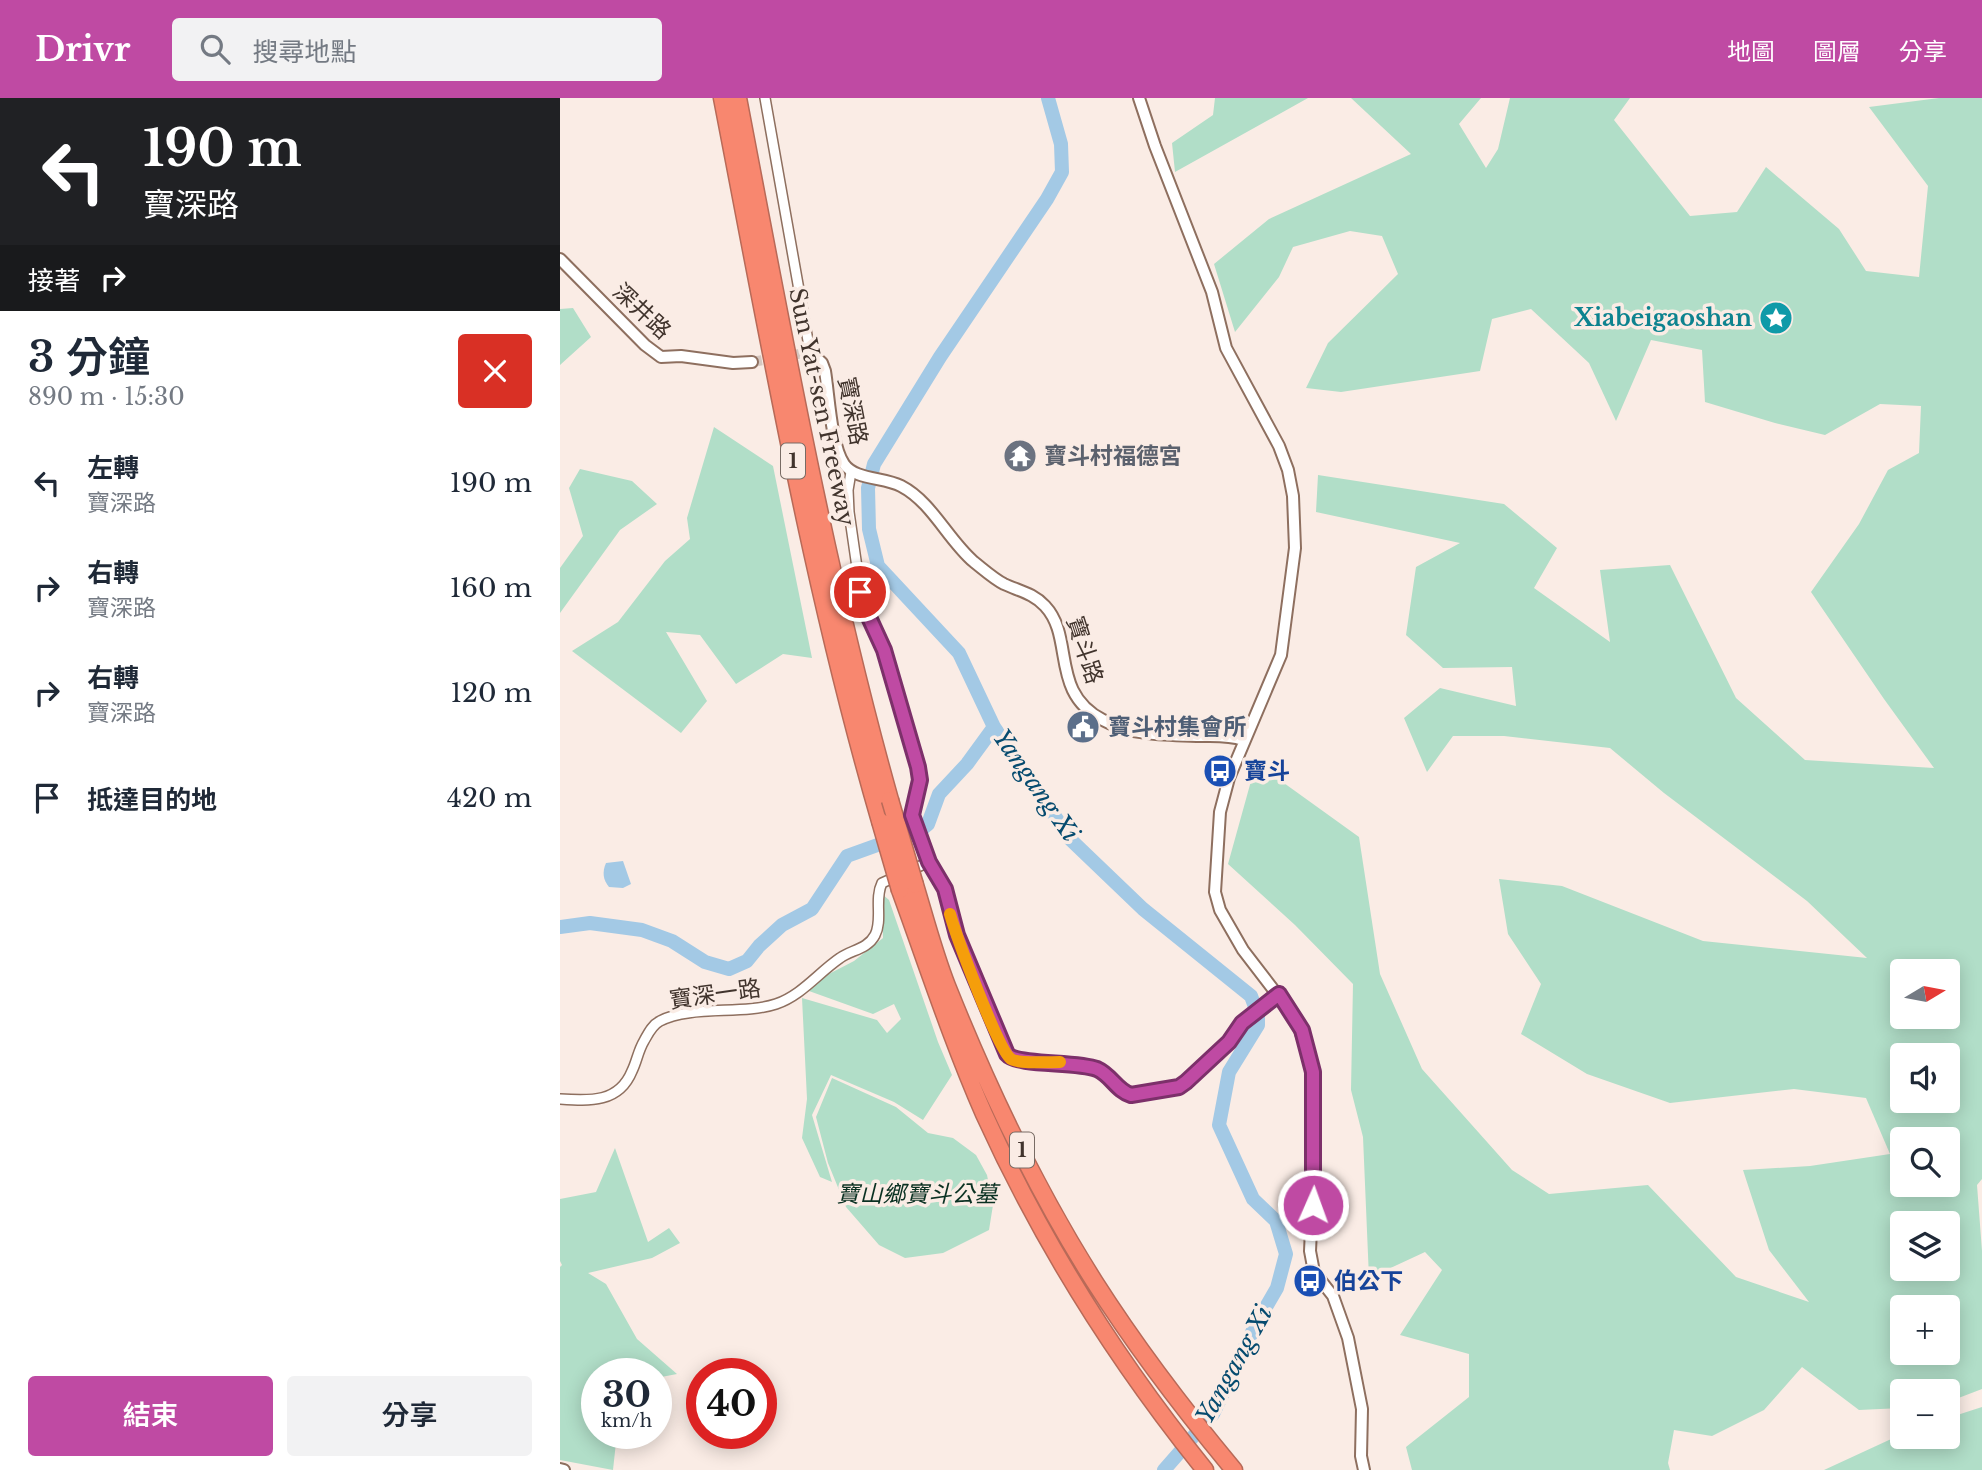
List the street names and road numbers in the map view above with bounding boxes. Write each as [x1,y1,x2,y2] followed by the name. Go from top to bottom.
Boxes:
[607,277,677,345] street label: 深井路
[783,285,861,529] street label: Sun Yat-sen Freeway
[833,374,873,448] street label: 寶深路
[781,444,805,478] road number: 1
[1061,613,1109,687] street label: 寶斗路
[667,974,763,1014] street label: 寶深一路
[1010,1132,1034,1168] road number: 1

